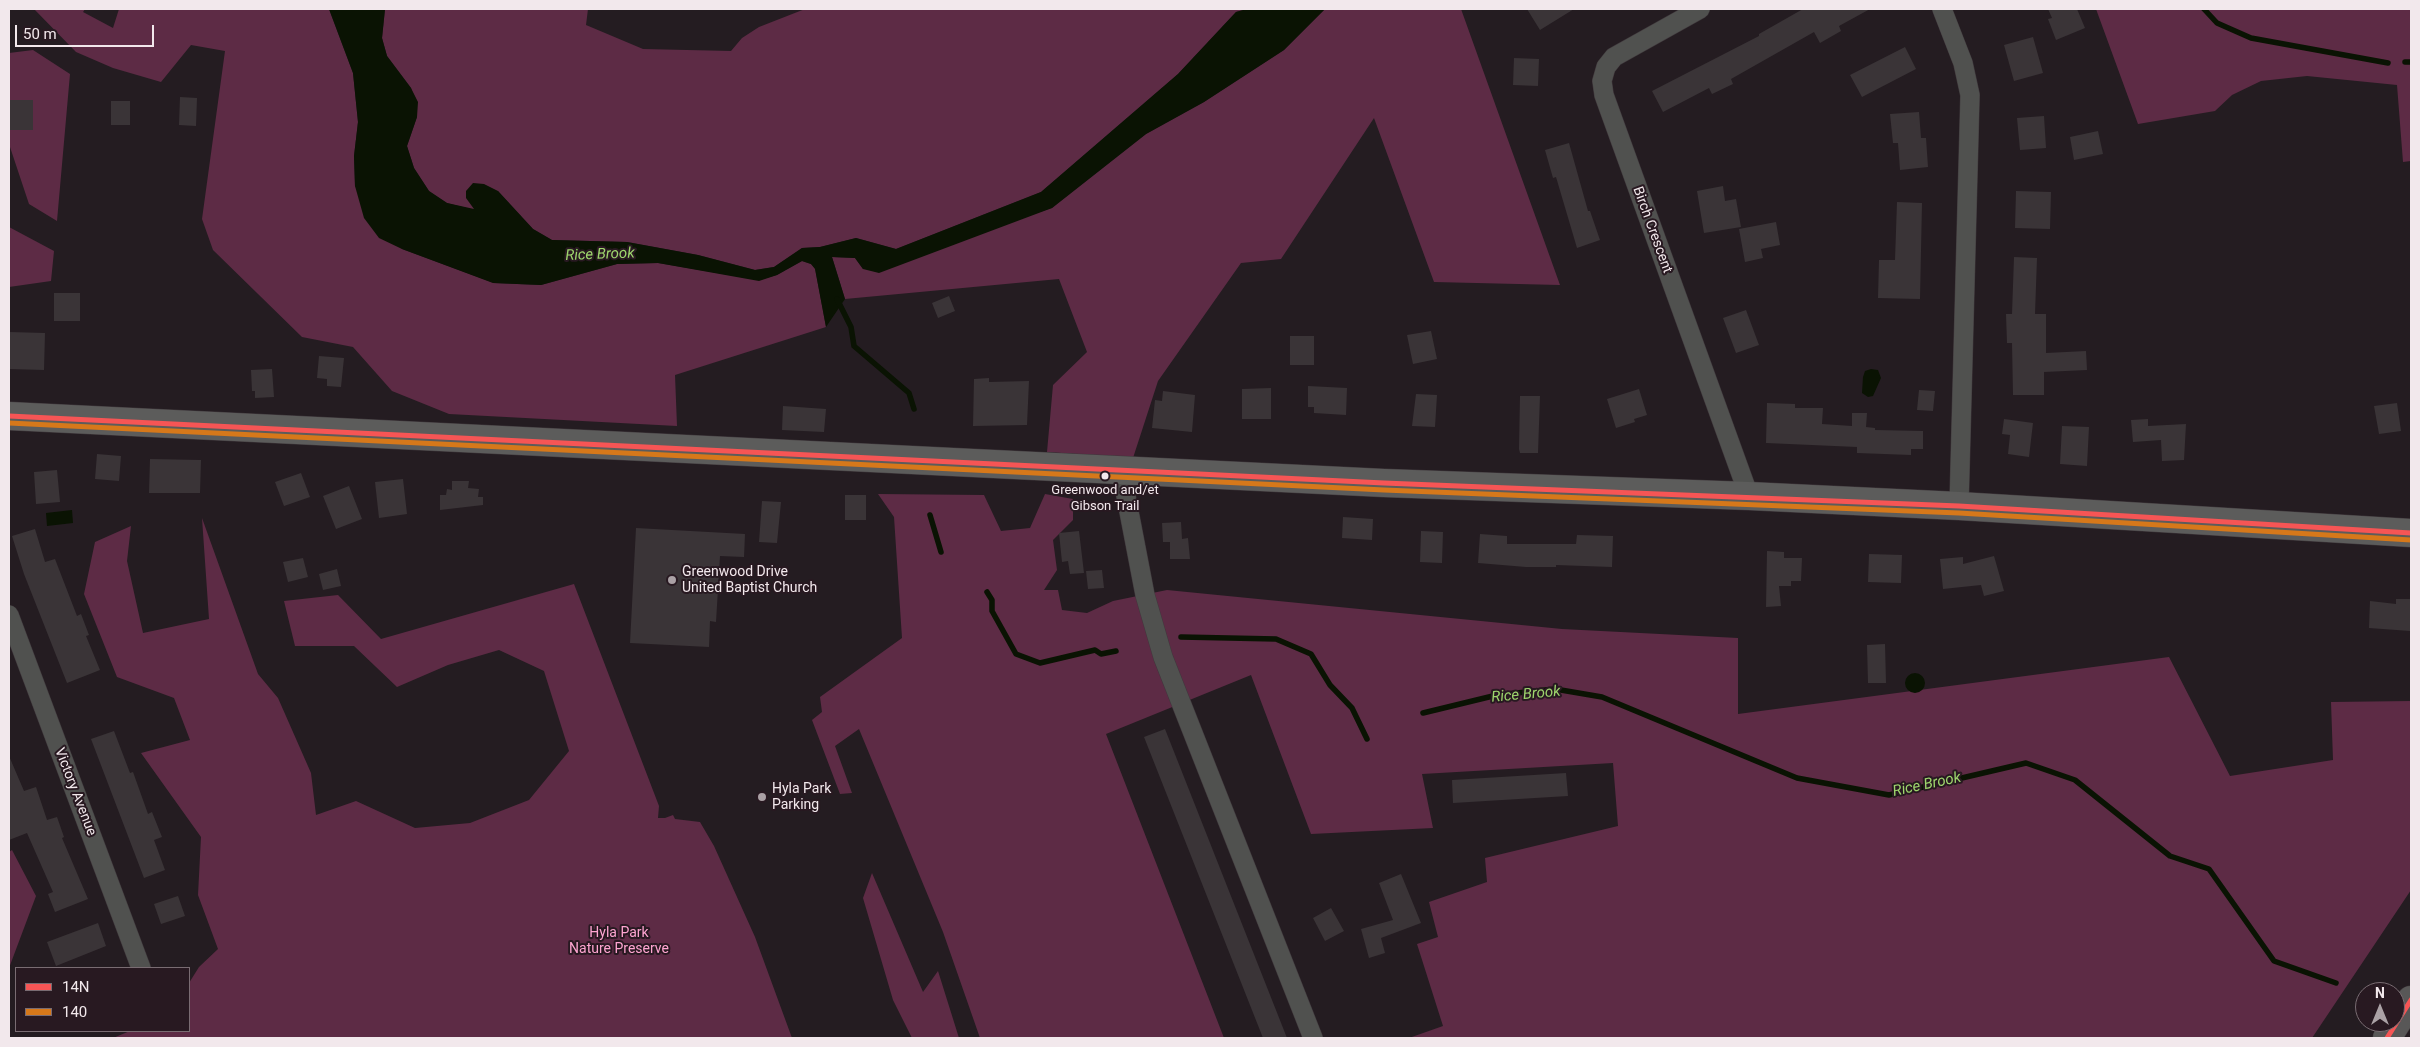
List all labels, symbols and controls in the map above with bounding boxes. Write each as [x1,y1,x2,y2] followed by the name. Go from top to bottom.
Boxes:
[18,15,156,47] scale bar
[23,25,57,43] text: 50 m
[1629,185,1675,275] street label: Birch Crescent
[565,245,635,265] water label: Rice Brook
[1100,471,1110,481] marker: Greenwood and/et Gibson Trail
[1051,483,1159,514] place label: Greenwood and/et Gibson Trail
[682,564,817,596] place label: Greenwood Drive United Baptist Church
[666,574,678,586] marker: Greenwood Drive United Baptist Church
[1491,683,1561,707] water label: Rice Brook
[51,746,99,838] street label: Victory Avenue
[1891,769,1963,801] water label: Rice Brook
[772,781,831,814] place label: Hyla Park Parking
[756,791,768,803] marker: Hyla Park Parking
[569,925,669,958] park label: Hyla Park Nature Preserve
[15,967,190,1032] legend
[62,978,90,996] text: 14N
[2355,982,2405,1032] north arrow
[2375,985,2385,1001] text: N
[62,1003,87,1021] text: 140

